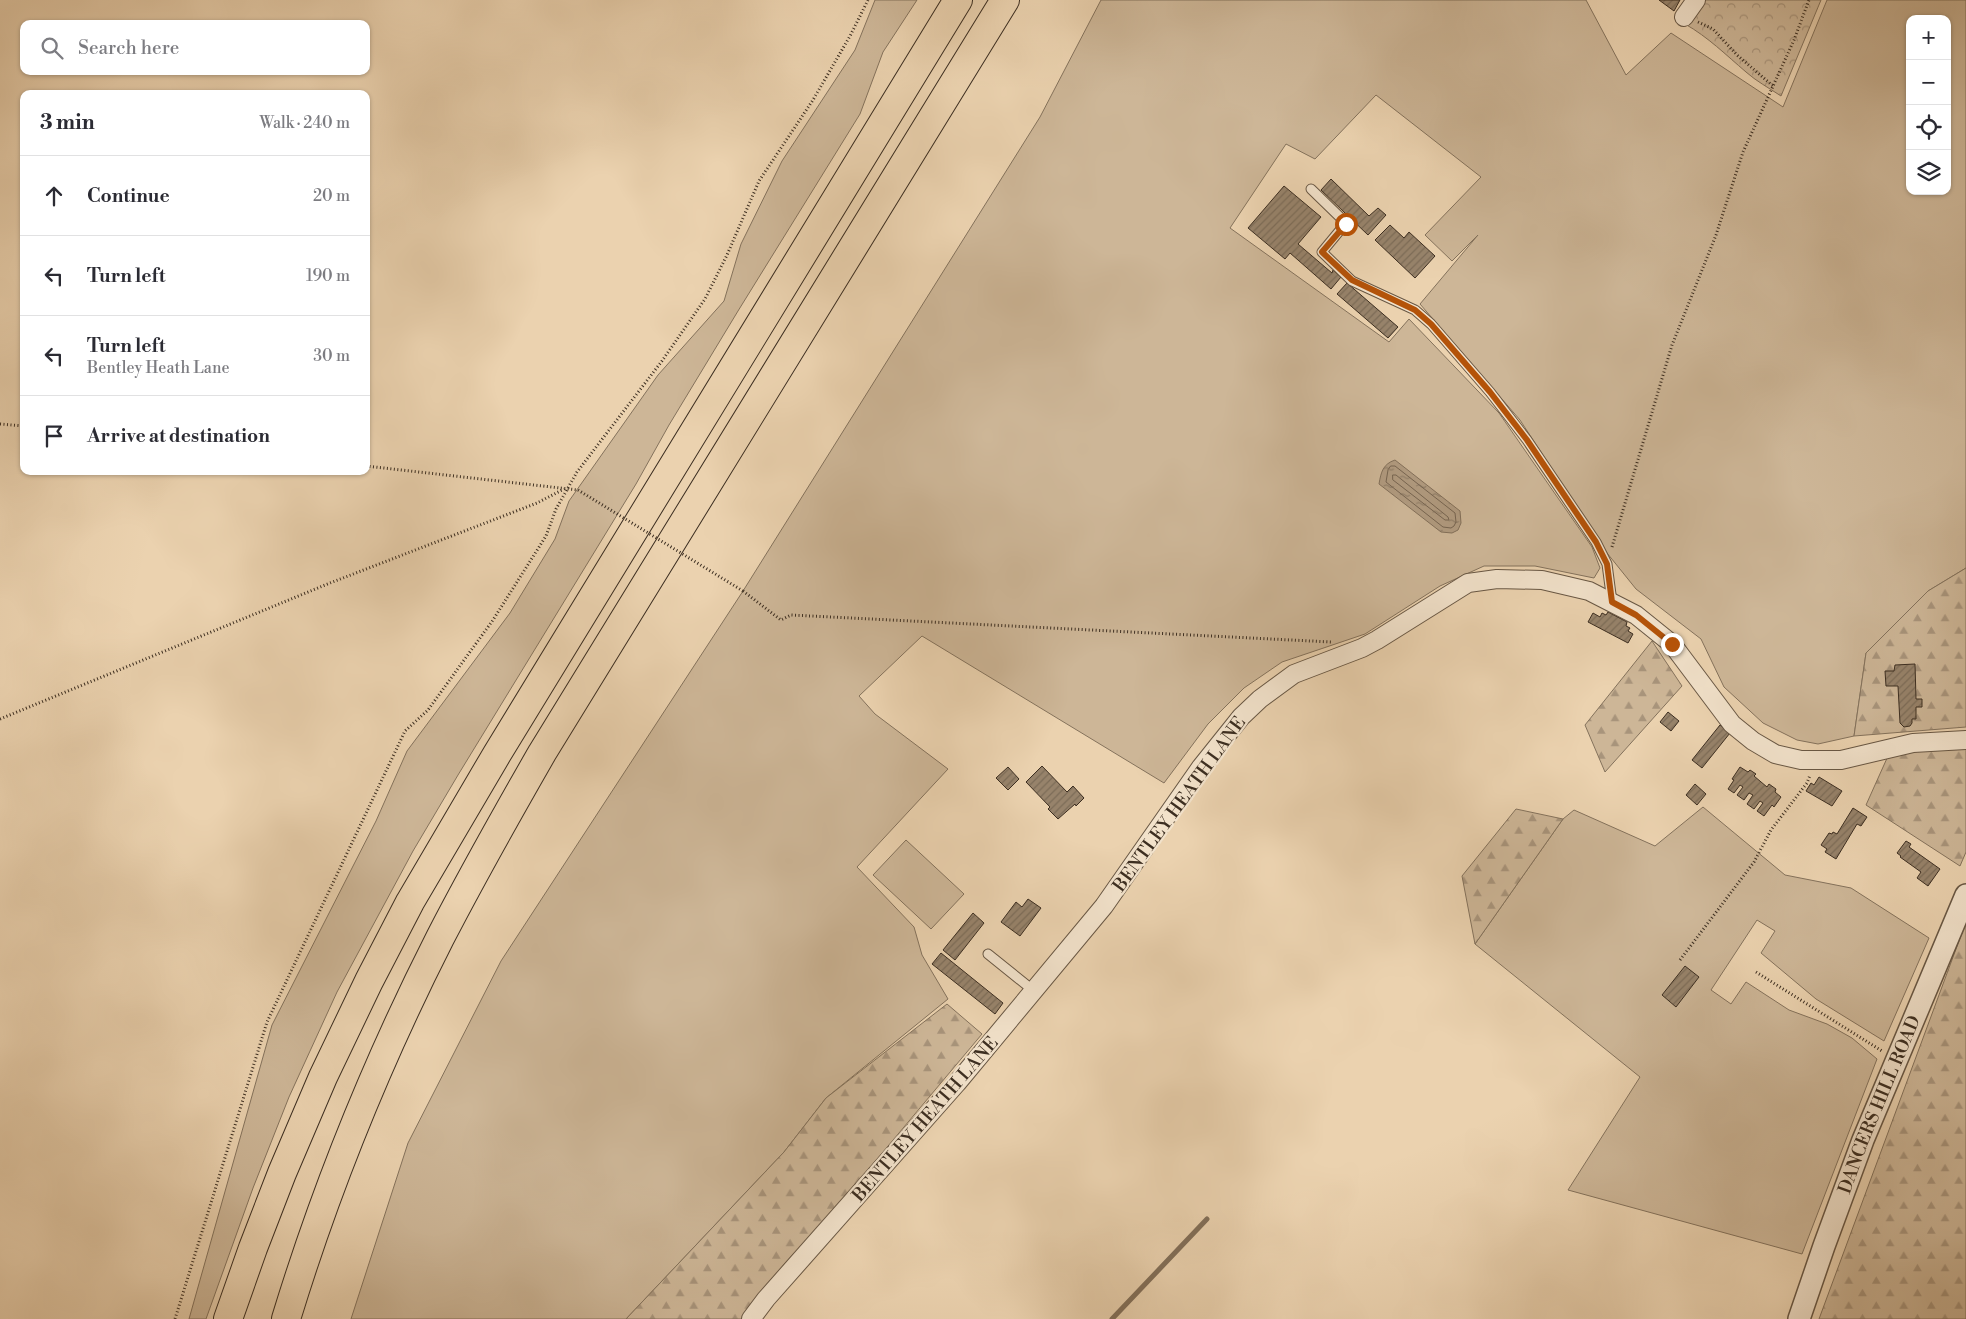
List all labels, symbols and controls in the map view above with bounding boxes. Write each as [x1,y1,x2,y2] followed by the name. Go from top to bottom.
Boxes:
[1906,15,1951,195] map controls
[1906,15,1951,60] button: +
[20,20,370,75] search box
[38,34,66,62] icon: search
[78,36,179,60] text: Search here
[1906,60,1951,105] button: −
[1906,105,1951,150] button: locate
[40,110,95,136] text: 3 min
[259,113,350,133] text: Walk · 240 m
[1906,150,1951,195] button: layers
[40,182,68,210] icon: ahead
[87,184,170,208] text: Continue
[313,186,350,206] text: 20 m
[1335,213,1358,236] route start
[40,262,68,290] icon: left
[87,264,166,288] text: Turn left
[306,266,350,286] text: 190 m
[87,334,166,358] text: Turn left
[40,342,68,370] icon: left
[313,346,350,366] text: 30 m
[87,358,230,378] text: Bentley Heath Lane
[40,422,68,450] icon: arrive
[87,424,270,448] text: Arrive at destination
[1661,633,1684,656] route end
[1107,712,1251,897] street label: BENTLEY HEATH LANE
[1833,1012,1926,1197] street label: DANCERS HILL ROAD
[847,1032,1003,1207] street label: BENTLEY HEATH LANE

